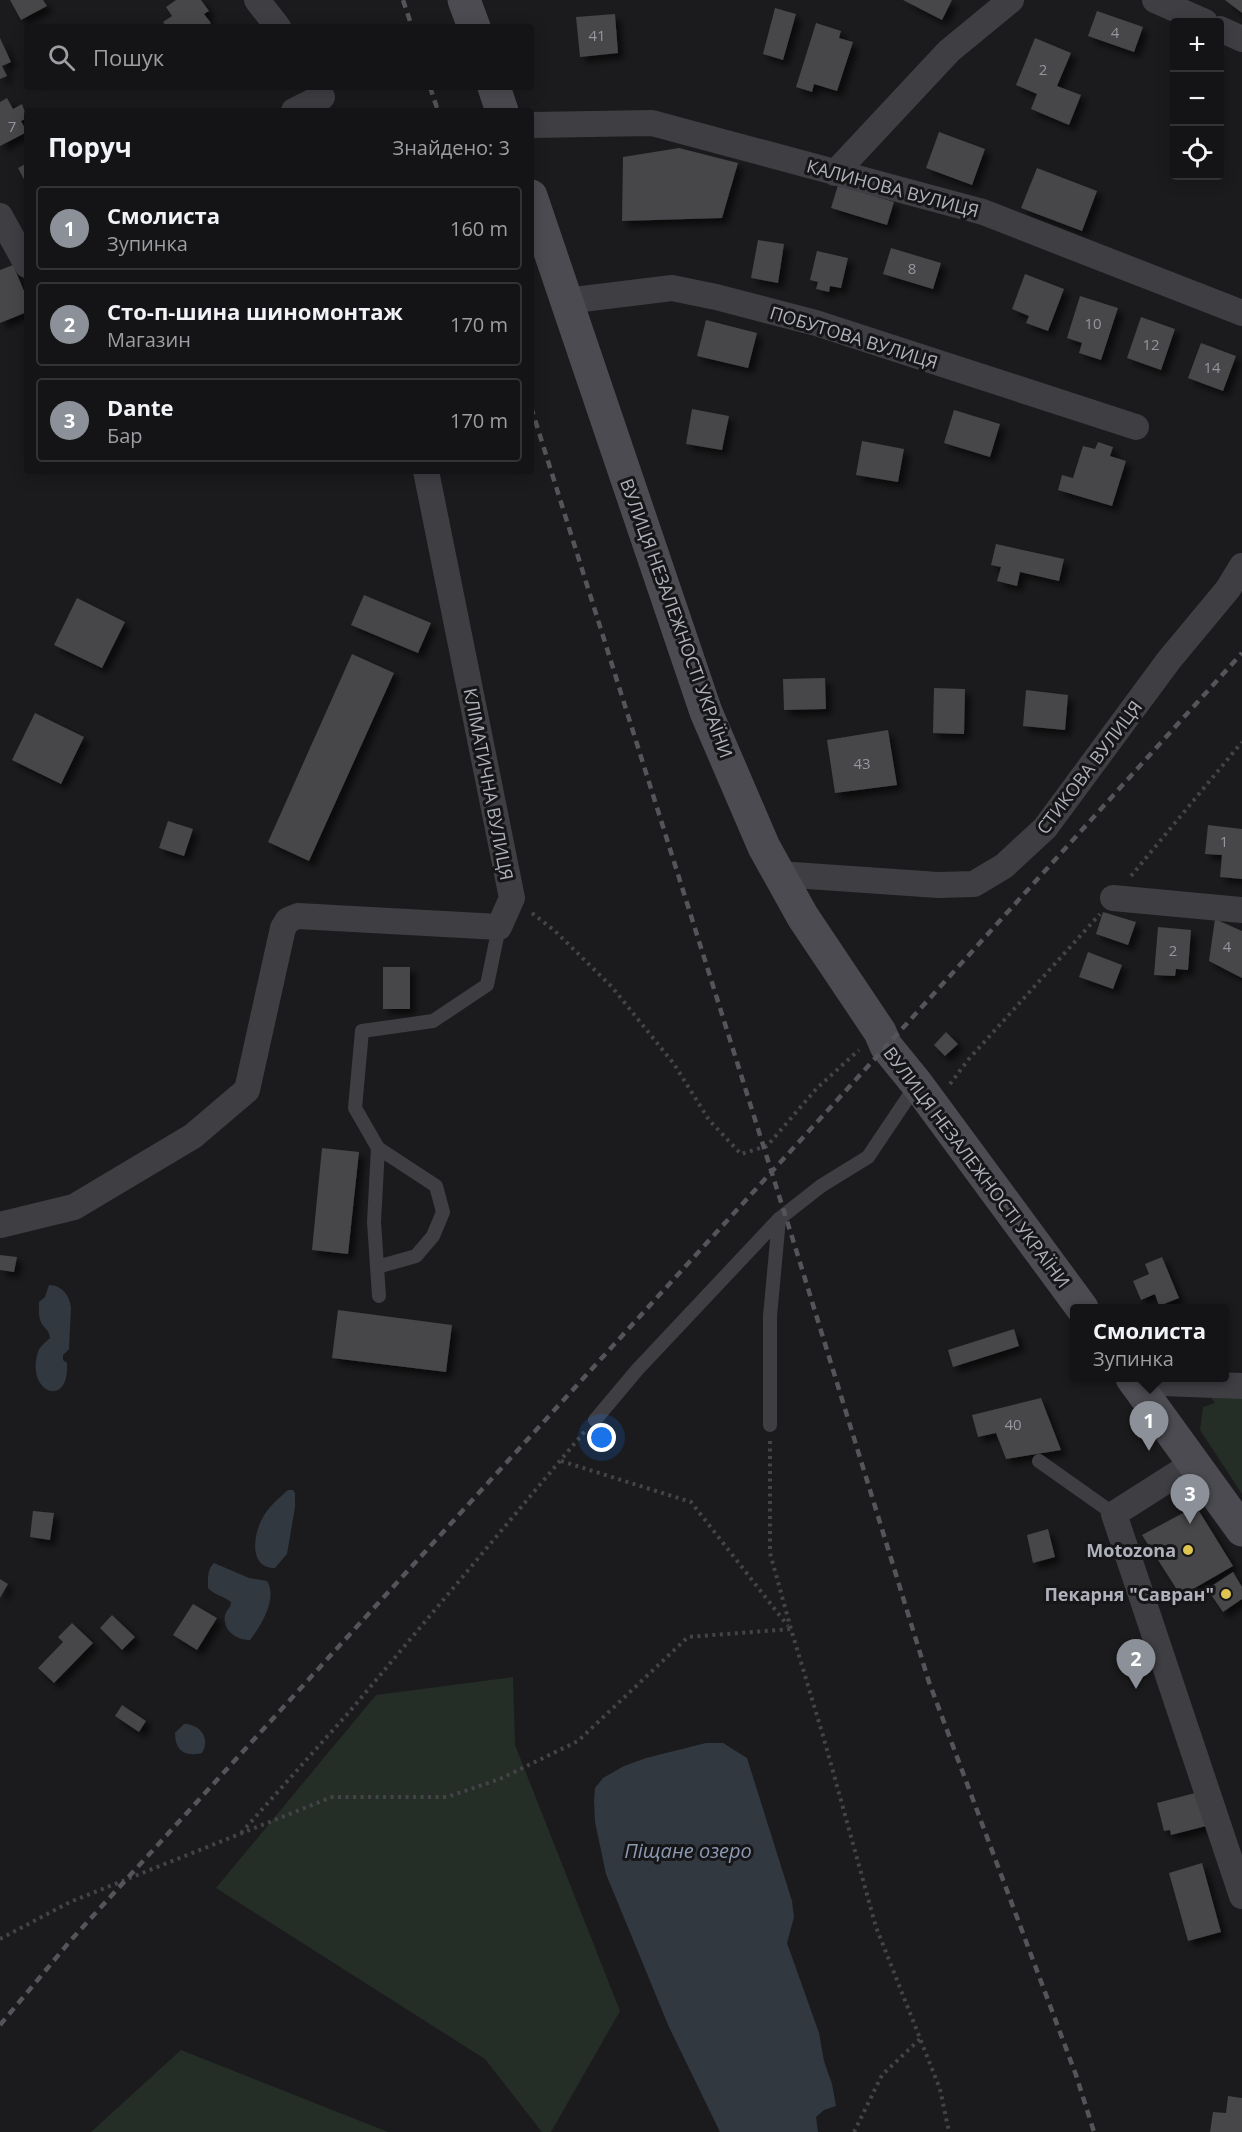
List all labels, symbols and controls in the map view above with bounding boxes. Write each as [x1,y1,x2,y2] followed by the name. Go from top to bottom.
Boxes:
[1170,18,1224,180] map controls
[1170,18,1224,72] button: +
[1111,22,1120,42] house number: 4
[24,24,534,90] search box
[588,25,606,45] house number: 41
[45,41,78,74] icon: search
[93,42,164,72] text: Пошук
[1039,59,1047,79] house number: 2
[1170,72,1224,126] button: −
[8,116,16,136] house number: 7
[1170,126,1224,180] button: locate
[48,129,132,165] text: Поруч
[393,134,510,161] text: Знайдено: 3
[804,153,982,223] street label: КАЛИНОВА ВУЛИЦЯ
[107,200,220,230] text: Смолиста
[64,215,75,242] text: 1
[450,215,508,242] text: 160 m
[107,230,188,257] text: Зупинка
[908,258,916,278] house number: 8
[107,296,403,326] text: Сто-п-шина шиномонтаж
[767,300,941,374] street label: ПОБУТОВА ВУЛИЦЯ
[64,311,75,338] text: 2
[450,311,508,338] text: 170 m
[1084,313,1102,333] house number: 10
[107,326,191,353] text: Магазин
[1142,334,1160,354] house number: 12
[1203,357,1221,377] house number: 14
[107,392,174,422] text: Dante
[64,407,75,434] text: 3
[450,407,508,434] text: 170 m
[107,422,143,449] text: Бар
[615,475,739,761] street label: ВУЛИЦЯ НЕЗАЛЕЖНОСТІ УКРАЇНИ
[459,686,519,882] street label: КЛІМАТИЧНА ВУЛИЦЯ
[1031,695,1147,839] street label: СТИКОВА ВУЛИЦЯ
[853,753,871,773] house number: 43
[1220,831,1228,851] house number: 1
[1223,936,1232,956] house number: 4
[1169,940,1177,960] house number: 2
[878,1042,1076,1292] street label: ВУЛИЦЯ НЕЗАЛЕЖНОСТІ УКРАЇНИ
[1070,1304,1229,1382] popup
[1093,1315,1206,1345] text: Смолиста
[1093,1345,1174,1372] text: Зупинка
[1130,1402,1168,1451] pin: 1
[1004,1414,1022,1434] house number: 40
[587,1423,616,1452] your location
[1170,1474,1210,1524] pin: 3
[1086,1538,1176,1562] place label: Motozona
[1181,1543,1195,1557] marker: Motozona
[1044,1582,1214,1606] place label: Пекарня "Савран"
[1219,1587,1233,1601] marker: Пекарня "Савран"
[1116,1640,1156,1689] pin: 2
[624,1837,752,1864] water label: Піщане озеро

